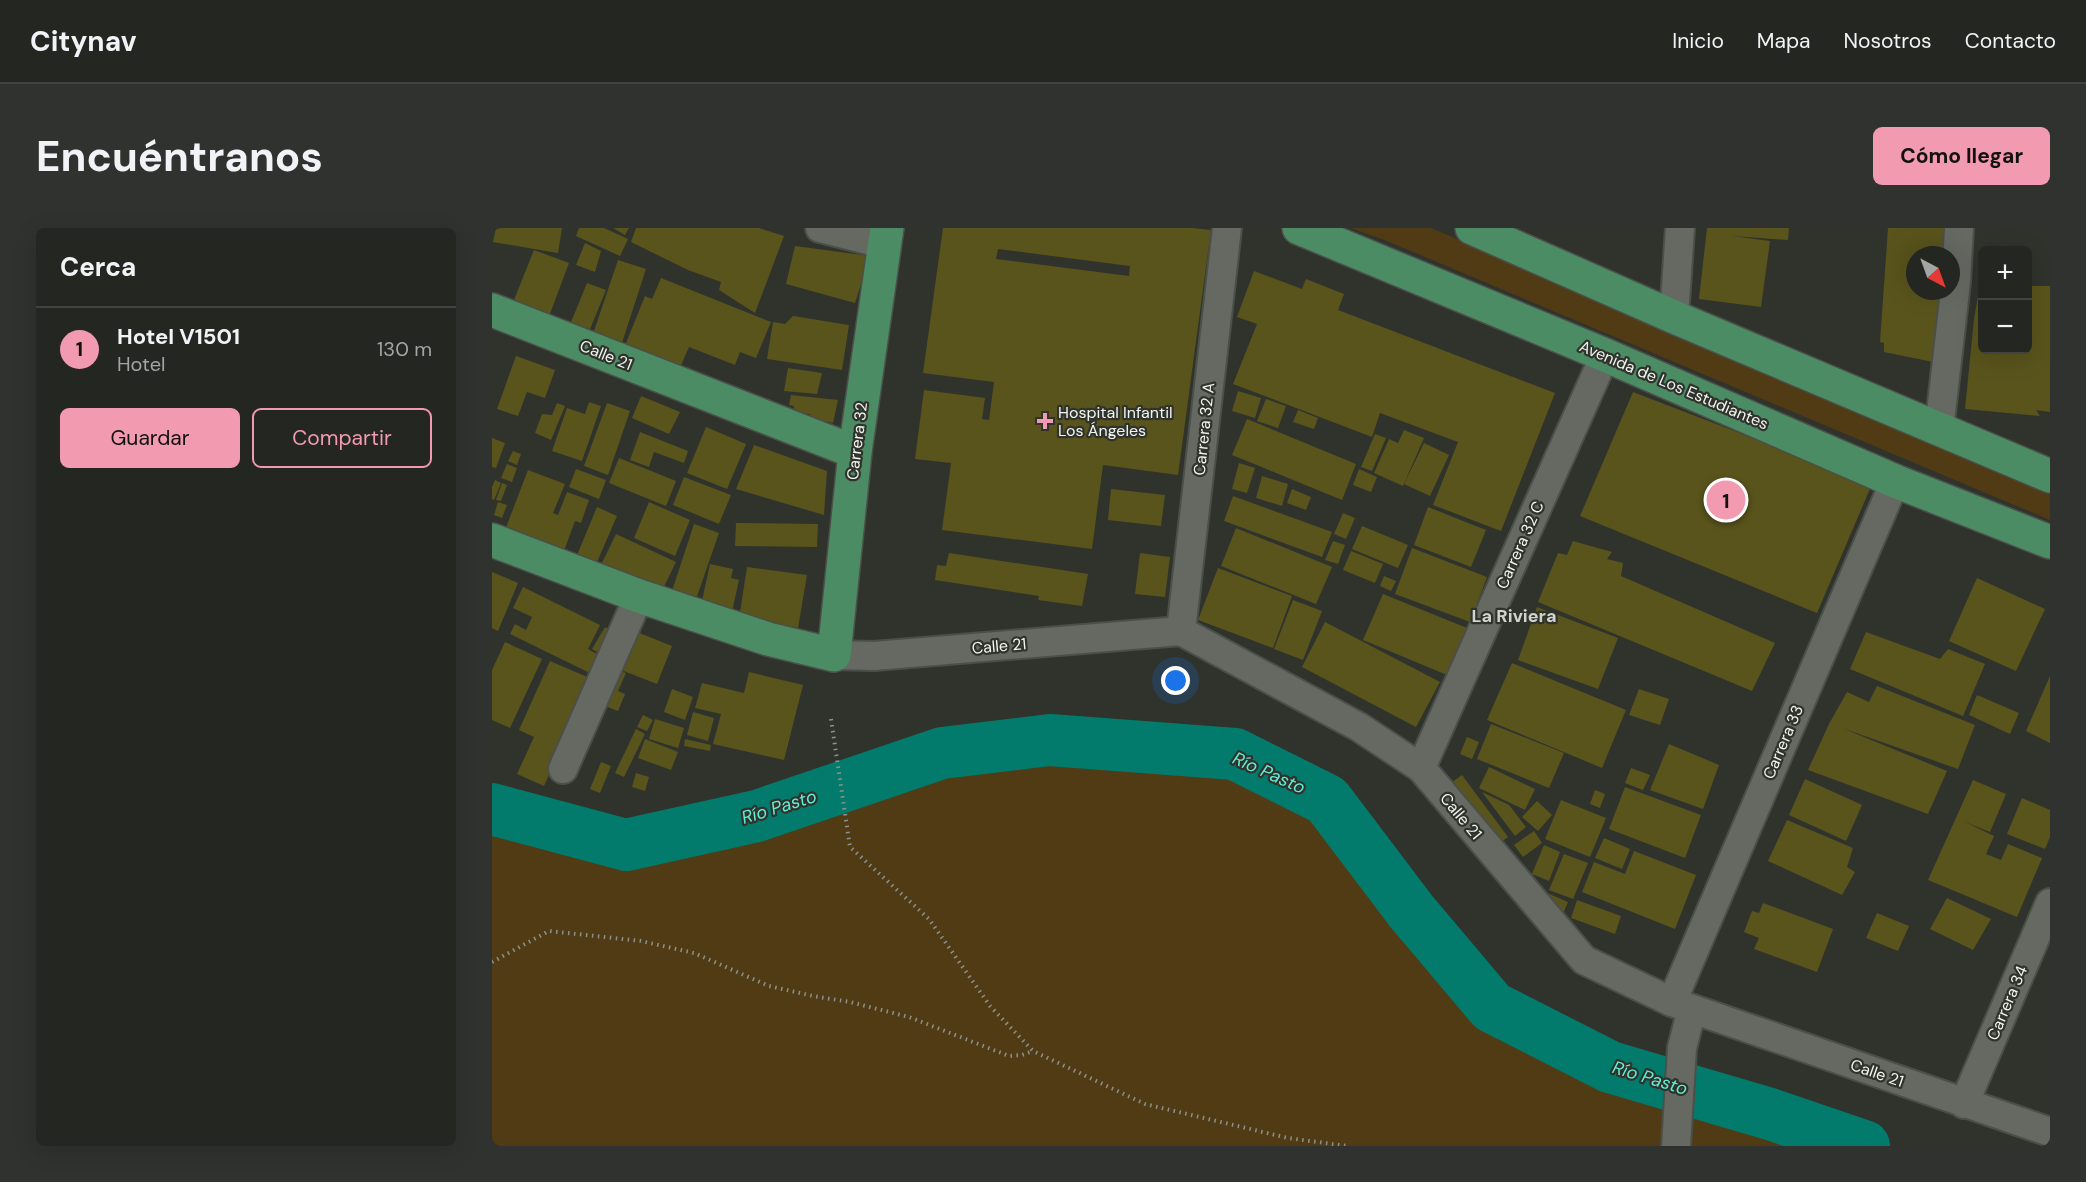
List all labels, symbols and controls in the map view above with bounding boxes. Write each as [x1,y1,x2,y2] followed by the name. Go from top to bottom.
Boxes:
[30,23,136,60] text: Citynav
[1672,27,1724,55] text: Inicio
[1757,27,1811,55] text: Mapa
[1844,27,1932,55] text: Nosotros
[1965,27,2056,55] text: Contacto
[1873,127,2050,185] button: Cómo llegar
[36,129,323,184] text: Encuéntranos
[1906,246,1960,300] north arrow
[1978,246,2032,354] map controls
[1978,246,2032,300] button: +
[60,250,136,284] text: Cerca
[1978,300,2032,354] button: −
[117,322,240,351] text: Hotel V1501
[577,335,635,375] street label: Calle 21
[76,336,83,362] text: 1
[377,336,432,362] text: 130 m
[1576,336,1772,434] street label: Avenida de Los Estudiantes
[117,351,165,377] text: Hotel
[1189,381,1219,476] street label: Carrera 32 A
[842,401,872,481] street label: Carrera 32
[1058,402,1173,441] place label: Hospital Infantil Los Ángeles
[60,408,240,468] button: Guardar
[252,408,432,468] button: Compartir
[1036,412,1054,430] marker: Hospital Infantil Los Ángeles
[1706,478,1746,522] pin: 1
[1491,498,1549,592] street label: Carrera 32 C
[1472,604,1556,628] district label: La Riviera
[971,633,1027,659] street label: Calle 21
[1161,666,1190,695] your location
[1758,702,1808,782] street label: Carrera 33
[1229,746,1309,800] water label: Río Pasto
[739,784,819,830] water label: Río Pasto
[1435,788,1487,844] street label: Calle 21
[1982,962,2032,1043] street label: Carrera 34
[1848,1054,1906,1092] street label: Calle 21
[1610,1055,1690,1101] water label: Río Pasto

